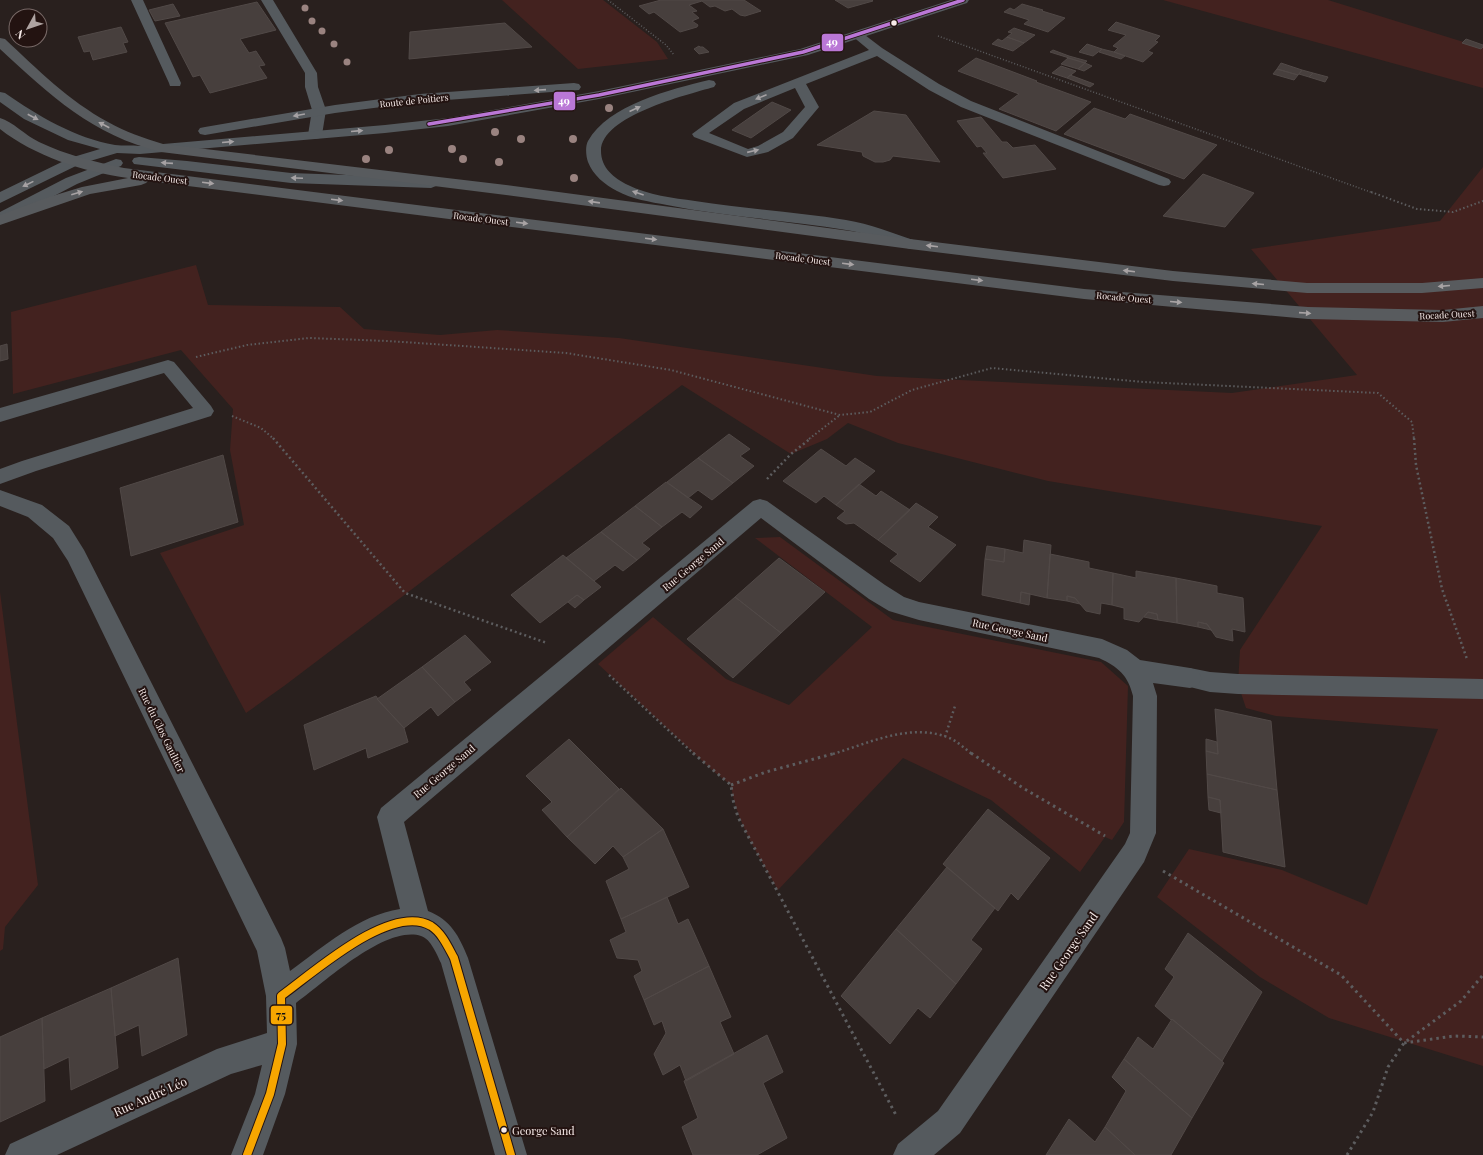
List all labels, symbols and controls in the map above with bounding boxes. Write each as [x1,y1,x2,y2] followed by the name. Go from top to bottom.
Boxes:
[8,8,48,48] north arrow
[889,18,899,28] unlabelled marker
[12,27,28,43] text: N
[821,33,844,52] line badge: 49
[826,34,838,49] text: 49
[534,86,546,93] one-way arrow
[379,90,449,110] street label: Route de Poitiers
[553,91,576,111] line badge: 49
[558,93,570,108] text: 49
[755,95,767,101] one-way arrow
[630,106,642,112] one-way arrow
[293,112,305,118] one-way arrow
[27,114,38,120] one-way arrow
[98,122,110,128] one-way arrow
[351,128,364,134] one-way arrow
[222,139,234,146] one-way arrow
[746,148,759,154] one-way arrow
[161,160,173,167] one-way arrow
[132,168,189,186] street label: Rocade Ouest
[291,174,303,181] one-way arrow
[202,180,214,187] one-way arrow
[22,181,33,187] one-way arrow
[71,190,83,196] one-way arrow
[632,190,644,196] one-way arrow
[331,197,343,203] one-way arrow
[588,199,600,205] one-way arrow
[453,209,510,227] street label: Rocade Ouest
[516,220,528,226] one-way arrow
[645,236,657,242] one-way arrow
[926,243,938,250] one-way arrow
[775,249,832,267] street label: Rocade Ouest
[842,260,854,267] one-way arrow
[1123,268,1135,274] one-way arrow
[971,277,983,283] one-way arrow
[1252,280,1264,287] one-way arrow
[1438,283,1450,290] one-way arrow
[1096,289,1153,305] street label: Rocade Ouest
[1170,298,1182,305] one-way arrow
[1419,307,1476,321] street label: Rocade Ouest
[1299,309,1311,316] one-way arrow
[659,534,727,594] street label: Rue George Sand
[971,615,1049,645] street label: Rue George Sand
[135,685,189,775] street label: Rue du Clos Gaultier
[410,741,478,801] street label: Rue George Sand
[1035,909,1101,993] street label: Rue George Sand
[270,1005,293,1025] line badge: 75
[276,1007,286,1022] text: 75
[111,1072,190,1119] street label: Rue André Léo
[512,1123,575,1138] place label: George Sand
[499,1125,509,1135] marker: George Sand

